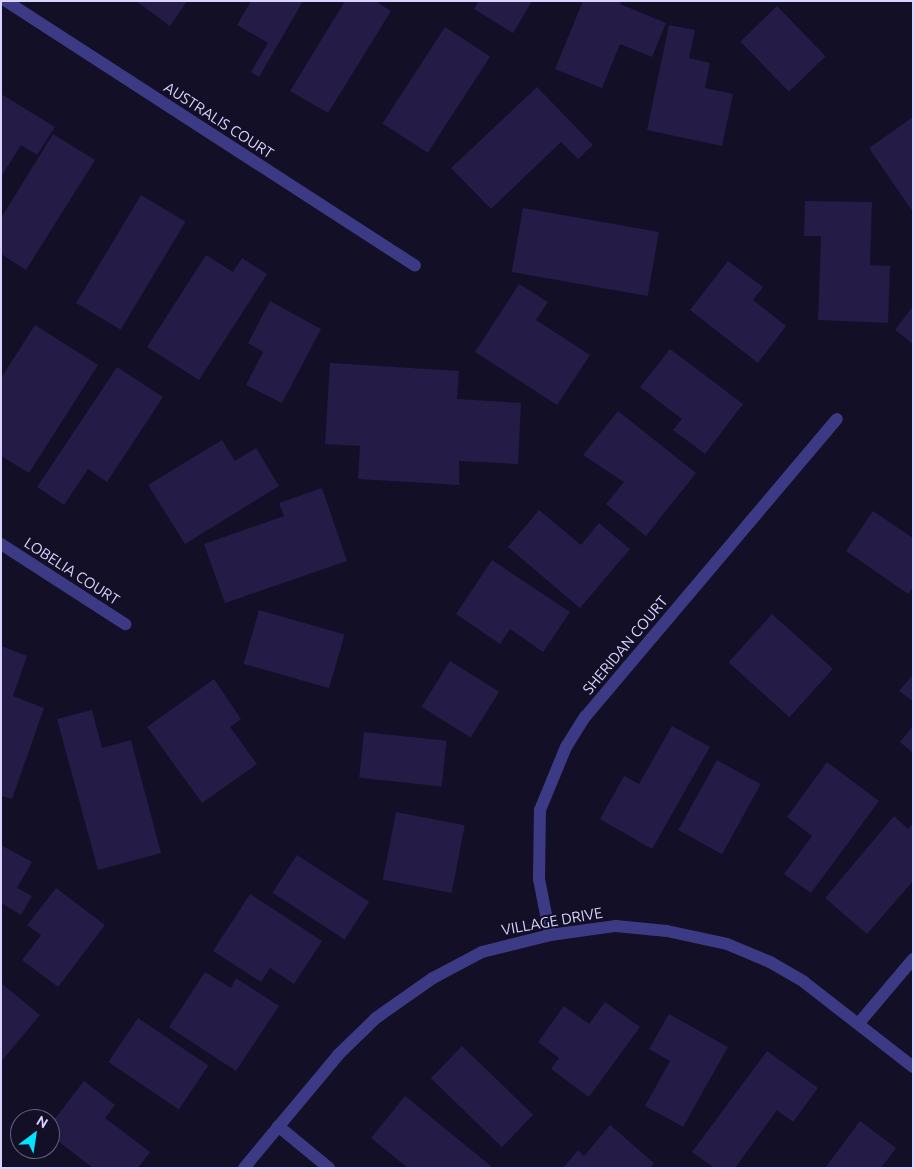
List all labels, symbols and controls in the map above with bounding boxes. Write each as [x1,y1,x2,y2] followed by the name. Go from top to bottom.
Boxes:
[161,78,277,162] street label: AUSTRALIS COURT
[21,533,123,609] street label: LOBELIA COURT
[579,592,671,698] street label: SHERIDAN COURT
[500,903,604,939] street label: VILLAGE DRIVE
[10,1109,60,1159] north arrow
[34,1112,51,1132] text: N

